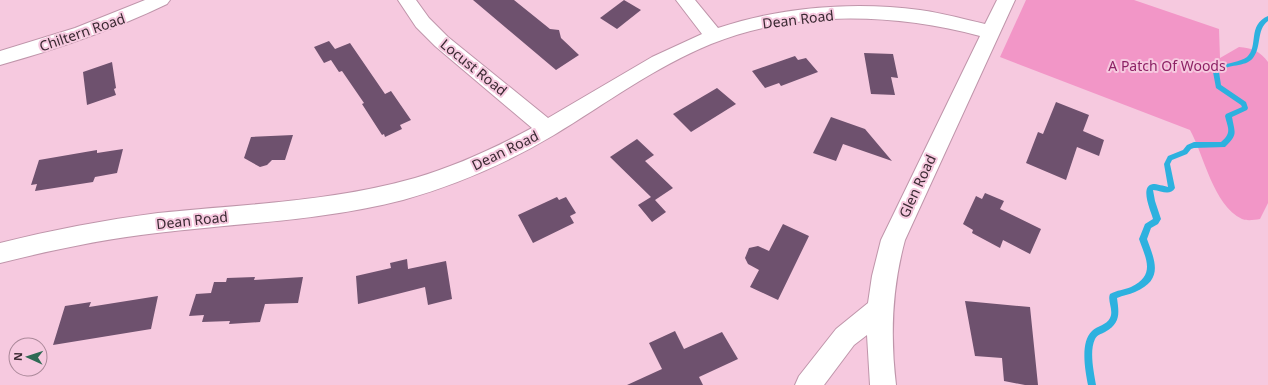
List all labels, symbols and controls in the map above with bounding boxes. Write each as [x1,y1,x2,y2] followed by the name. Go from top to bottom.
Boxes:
[761,5,835,33] street label: Dean Road
[37,8,127,56] street label: Chiltern Road
[437,34,511,100] street label: Locust Road
[1108,56,1226,75] park label: A Patch Of Woods
[469,126,541,174] street label: Dean Road
[894,151,940,221] street label: Glen Road
[155,207,229,233] street label: Dean Road
[8,337,48,377] north arrow
[10,352,25,361] text: N

